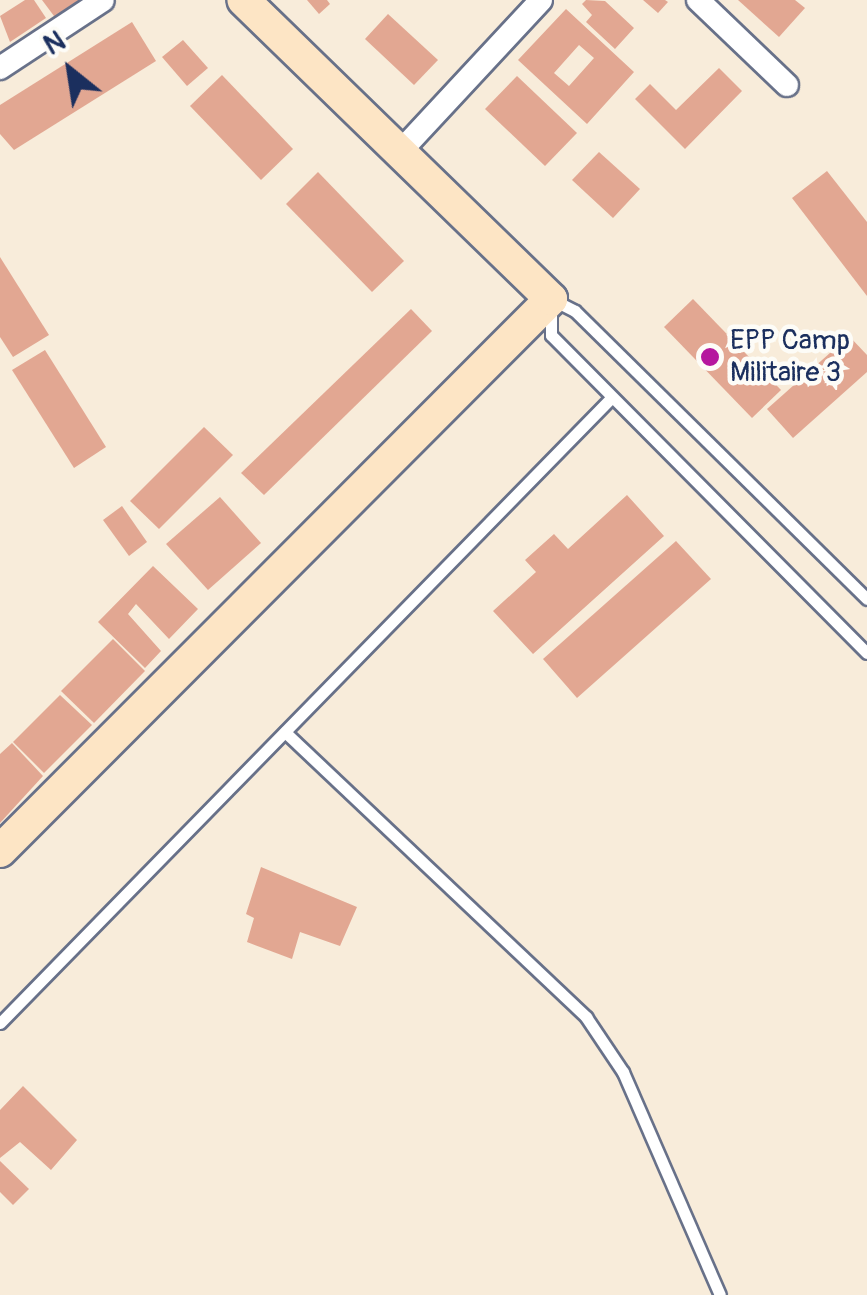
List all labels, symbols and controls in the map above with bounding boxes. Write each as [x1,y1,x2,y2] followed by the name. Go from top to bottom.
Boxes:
[20,20,120,120] north arrow
[38,24,72,63] text: N
[730,324,850,390] place label: EPP Camp Militaire 3
[699,346,721,368] marker: EPP Camp Militaire 3

